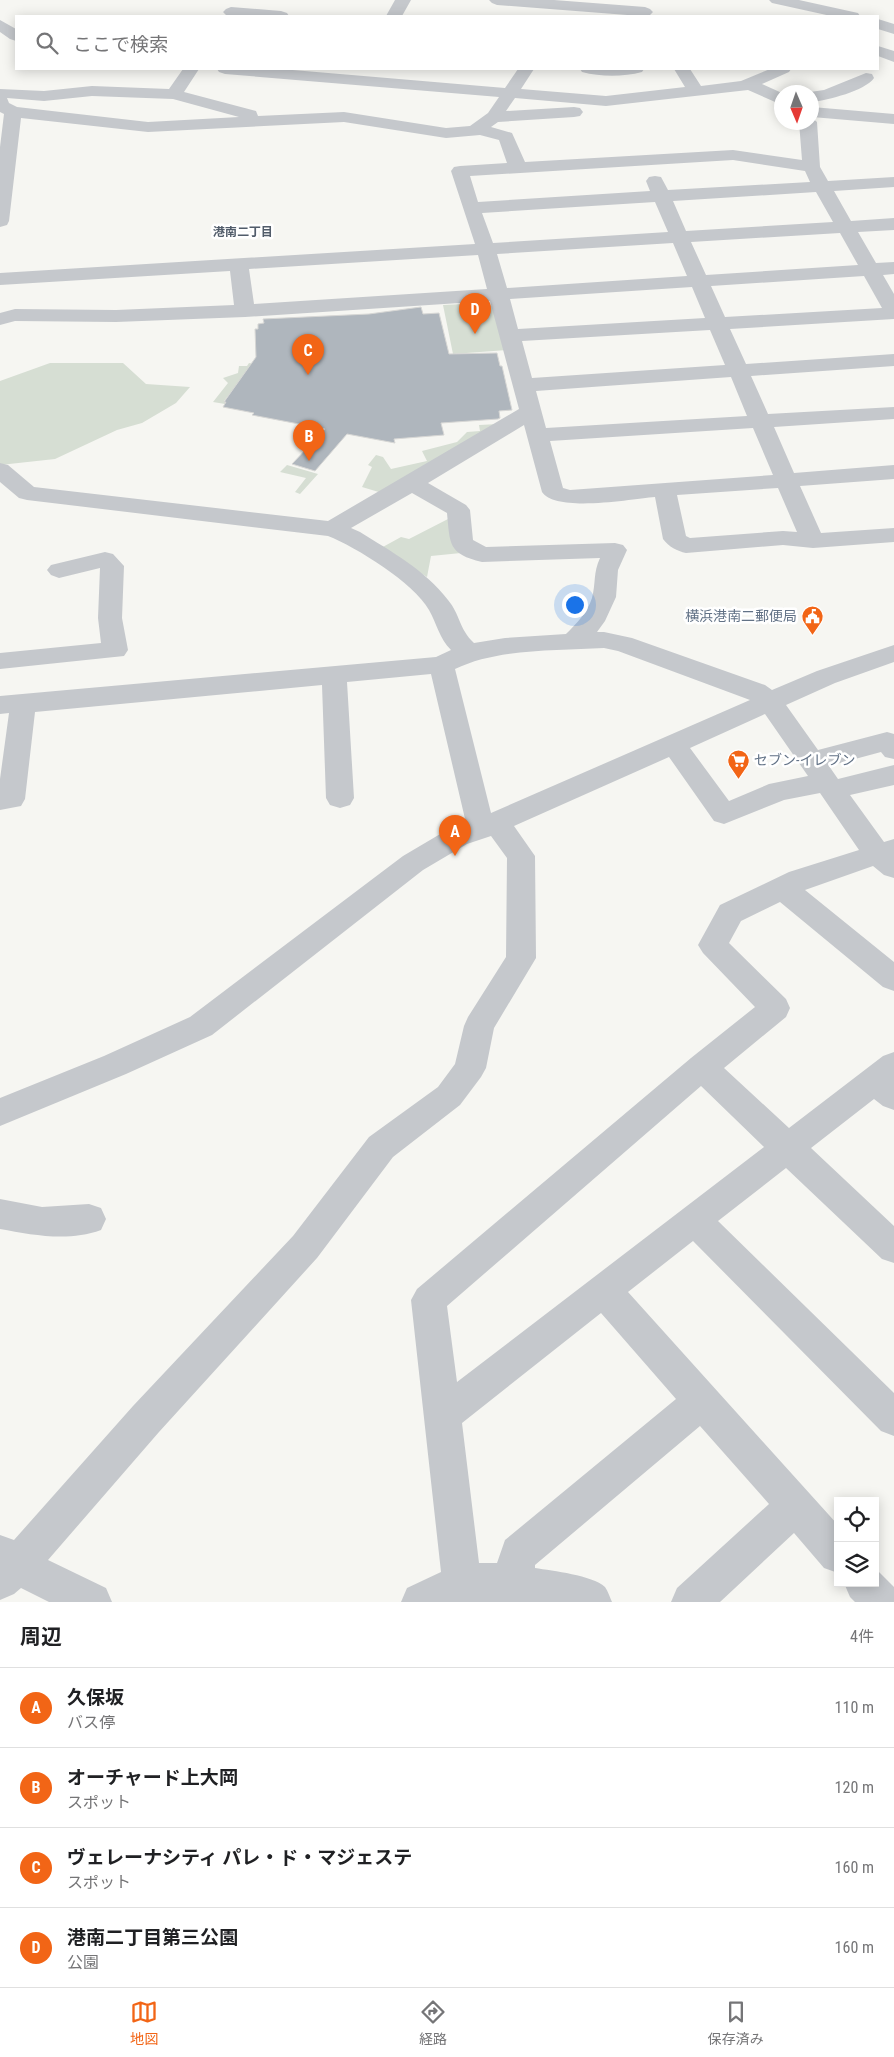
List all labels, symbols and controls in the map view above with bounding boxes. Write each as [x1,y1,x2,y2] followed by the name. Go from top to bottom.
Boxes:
[15,15,879,70] search box
[33,29,61,57] icon: search
[73,33,168,56] text: ここで検索
[774,85,819,130] north arrow
[213,225,273,239] district label: 港南二丁目
[459,293,491,334] pin: D
[292,334,324,375] pin: C
[293,420,325,461] pin: B
[562,592,588,618] your location
[801,604,825,635] public building icon: 横浜港南二郵便局
[685,608,797,624] place label: 横浜港南二郵便局
[726,748,750,779] supermarket icon: セブン-イレブン
[754,752,855,768] place label: セブン-イレブン
[439,815,471,856] pin: A
[834,1497,879,1587] map controls
[834,1497,879,1542] button: locate
[834,1542,879,1587] button: layers
[20,1625,62,1649] text: 周辺
[850,1627,874,1646] text: 4件
[67,1686,124,1709] text: 久保坂
[31,1698,41,1717] text: A
[835,1698,874,1717] text: 110 m
[67,1713,115,1732] text: バス停
[67,1766,238,1789] text: オーチャード上大岡
[32,1778,40,1797] text: B
[835,1778,874,1797] text: 120 m
[67,1793,131,1812] text: スポット
[67,1846,412,1869] text: ヴェレーナシティ パレ・ド・マジェステ
[31,1858,41,1877] text: C
[835,1858,874,1877] text: 160 m
[67,1873,131,1892] text: スポット
[67,1926,238,1949] text: 港南二丁目第三公園
[31,1938,41,1957] text: D
[835,1938,874,1957] text: 160 m
[67,1953,99,1972] text: 公園
[130,1998,158,2048] tab: 地図
[419,1998,447,2048] tab: 経路
[708,1998,764,2048] tab: 保存済み

